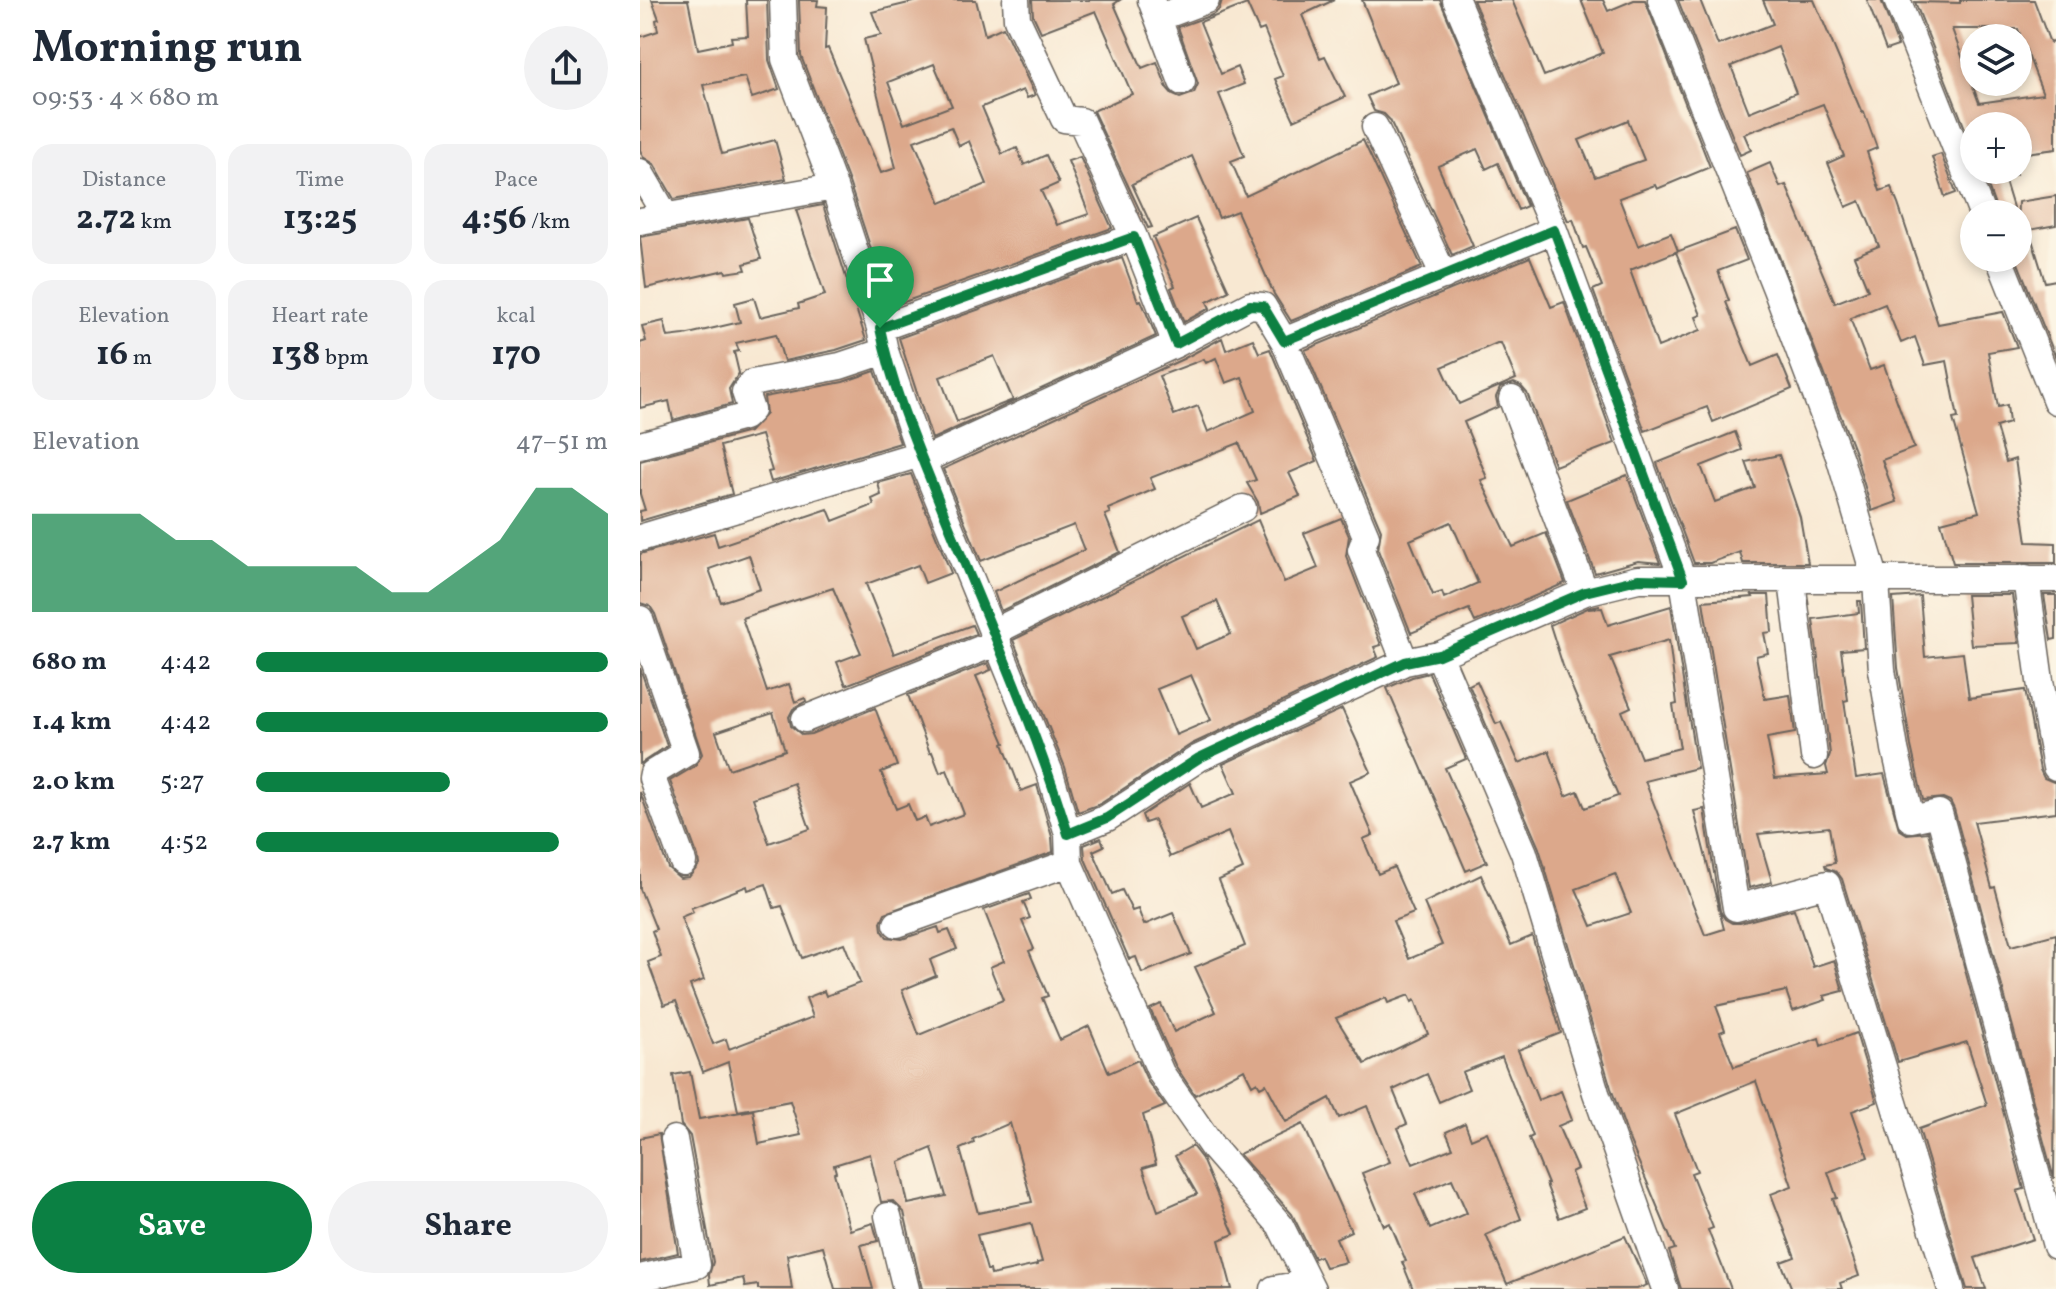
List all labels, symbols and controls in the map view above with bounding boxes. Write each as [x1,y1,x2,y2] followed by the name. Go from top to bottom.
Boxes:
[32,19,303,80] text: Morning run
[1960,24,2032,272] map controls
[1960,24,2032,96] button: layers
[524,26,608,110] button: share
[32,80,219,116] text: 09:53 · 4 × 680 m
[1960,112,2032,184] button: +
[82,165,166,196] text: Distance
[296,165,344,196] text: Time
[494,165,538,196] text: Pace
[76,196,136,243] text: 2.72
[283,196,357,243] text: 13:25
[461,196,527,243] text: 4:56
[1960,200,2032,272] button: −
[136,207,172,238] text: km
[527,207,571,238] text: /km
[846,246,914,328] pin
[858,258,902,302] icon: arrive
[78,301,170,332] text: Elevation
[271,301,369,332] text: Heart rate
[496,301,536,332] text: kcal
[96,332,128,379] text: 16
[271,332,321,379] text: 138
[491,332,541,379] text: 170
[128,343,152,374] text: m
[321,343,369,374] text: bpm
[32,424,140,460] text: Elevation
[515,424,608,460] text: 47–51 m
[32,644,107,680] text: 680 m
[160,644,211,680] text: 4:42
[32,704,112,740] text: 1.4 km
[160,704,211,740] text: 4:42
[32,764,115,800] text: 2.0 km
[160,764,205,800] text: 5:27
[32,824,111,860] text: 2.7 km
[160,824,208,860] text: 4:52
[32,1181,312,1273] button: Save
[328,1181,608,1273] button: Share

